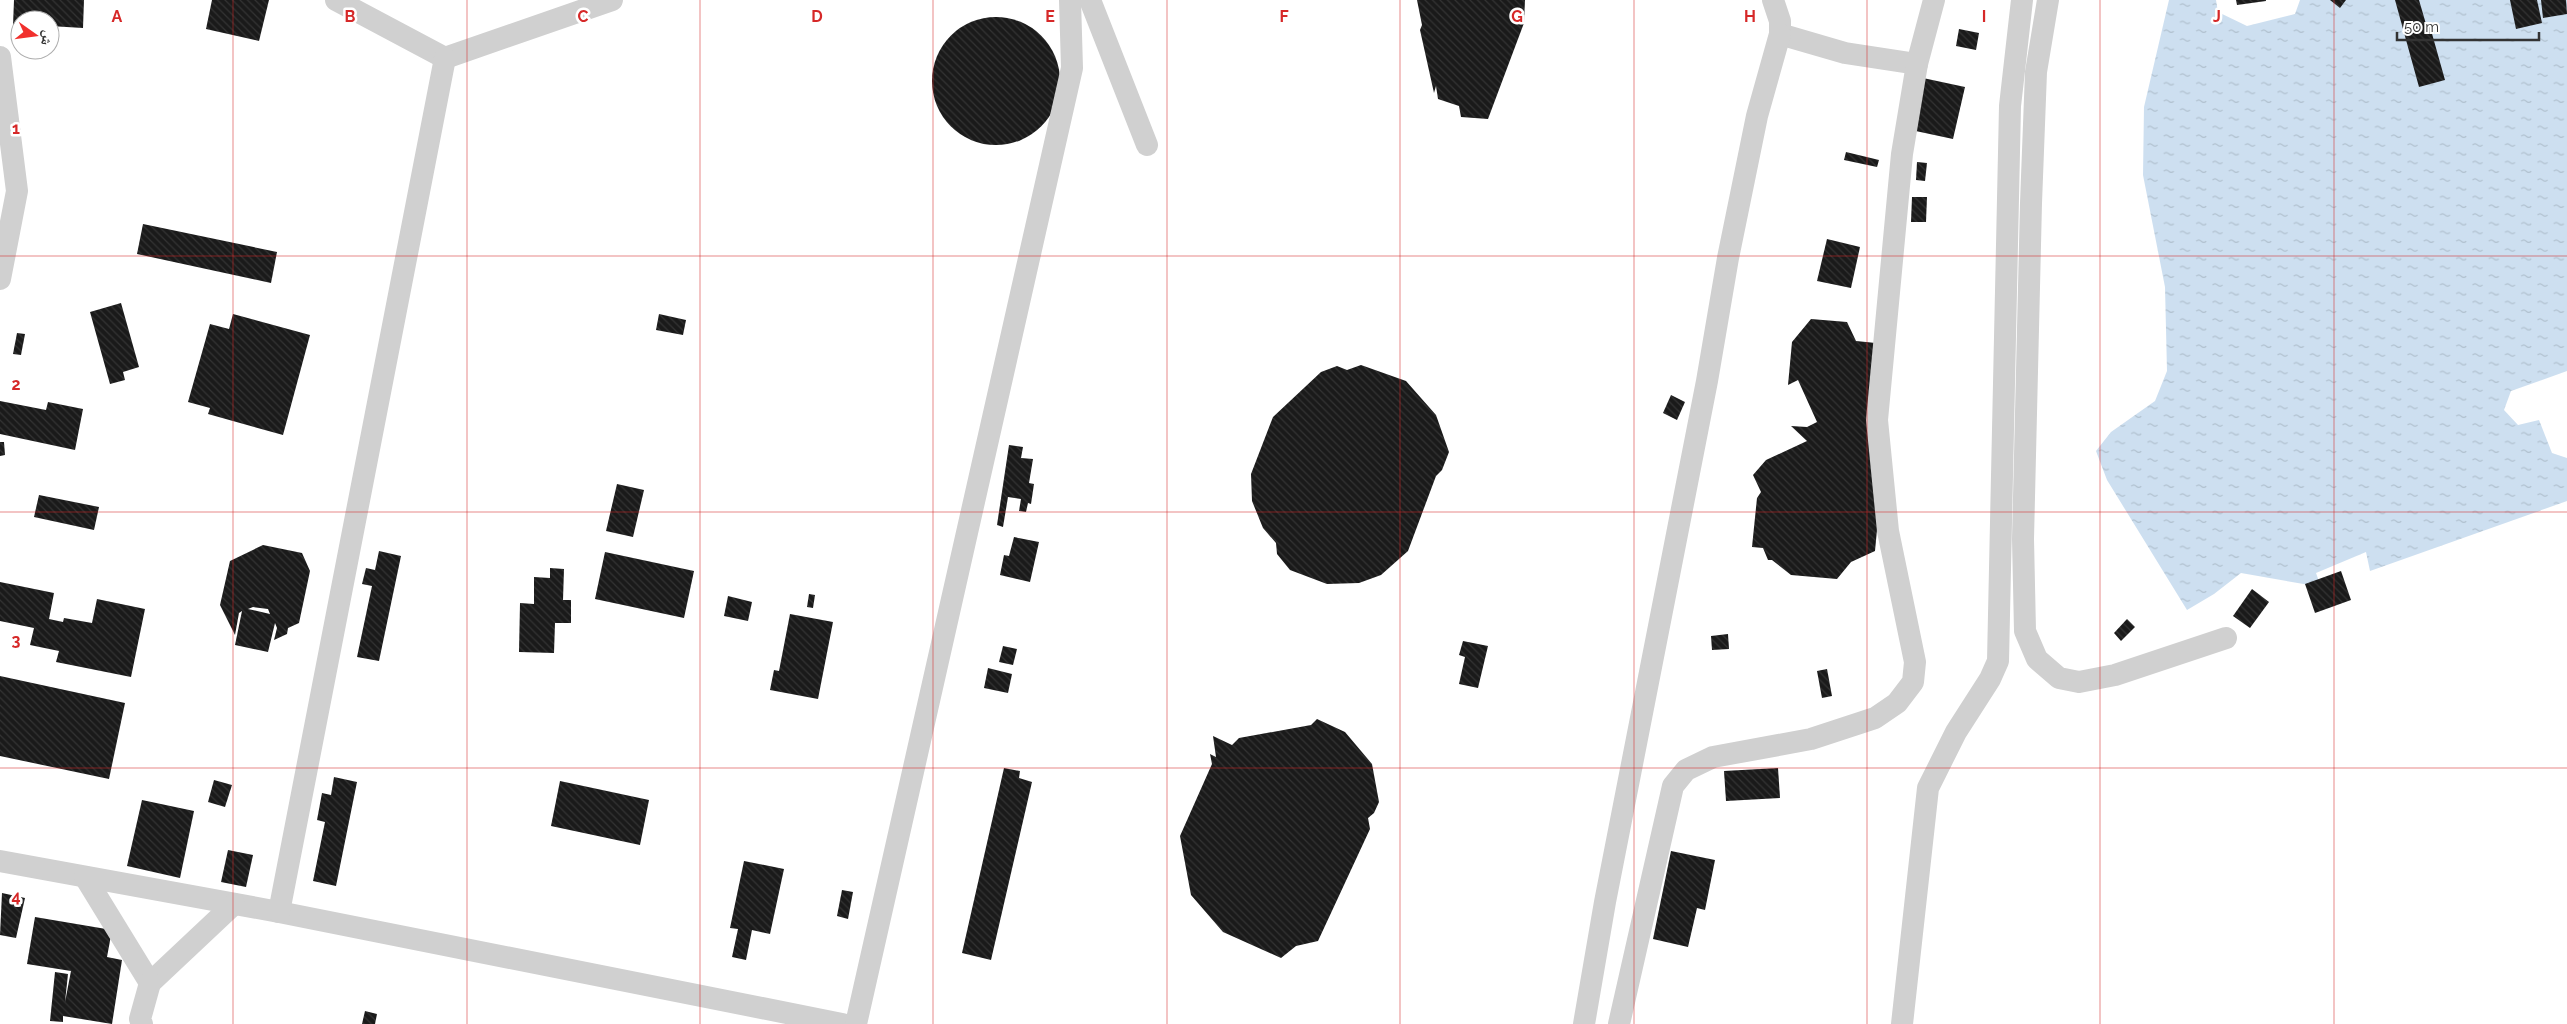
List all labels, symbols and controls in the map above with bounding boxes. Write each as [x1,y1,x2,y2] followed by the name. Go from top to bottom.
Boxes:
[112,7,123,26] text: A
[345,7,356,26] text: B
[578,7,589,26] text: C
[811,7,823,26] text: D
[1045,7,1055,26] text: E
[1279,7,1289,26] text: F
[1511,7,1523,26] text: G
[1744,7,1756,26] text: H
[1982,7,1986,26] text: I
[2213,7,2221,26] text: J
[10,10,60,60] north arrow
[2397,10,2540,42] scale bar
[2404,18,2439,36] text: 50 m
[37,29,57,47] text: ش
[12,119,20,138] text: 1
[11,375,21,394] text: 2
[12,631,21,650] text: 3
[11,887,21,906] text: 4

